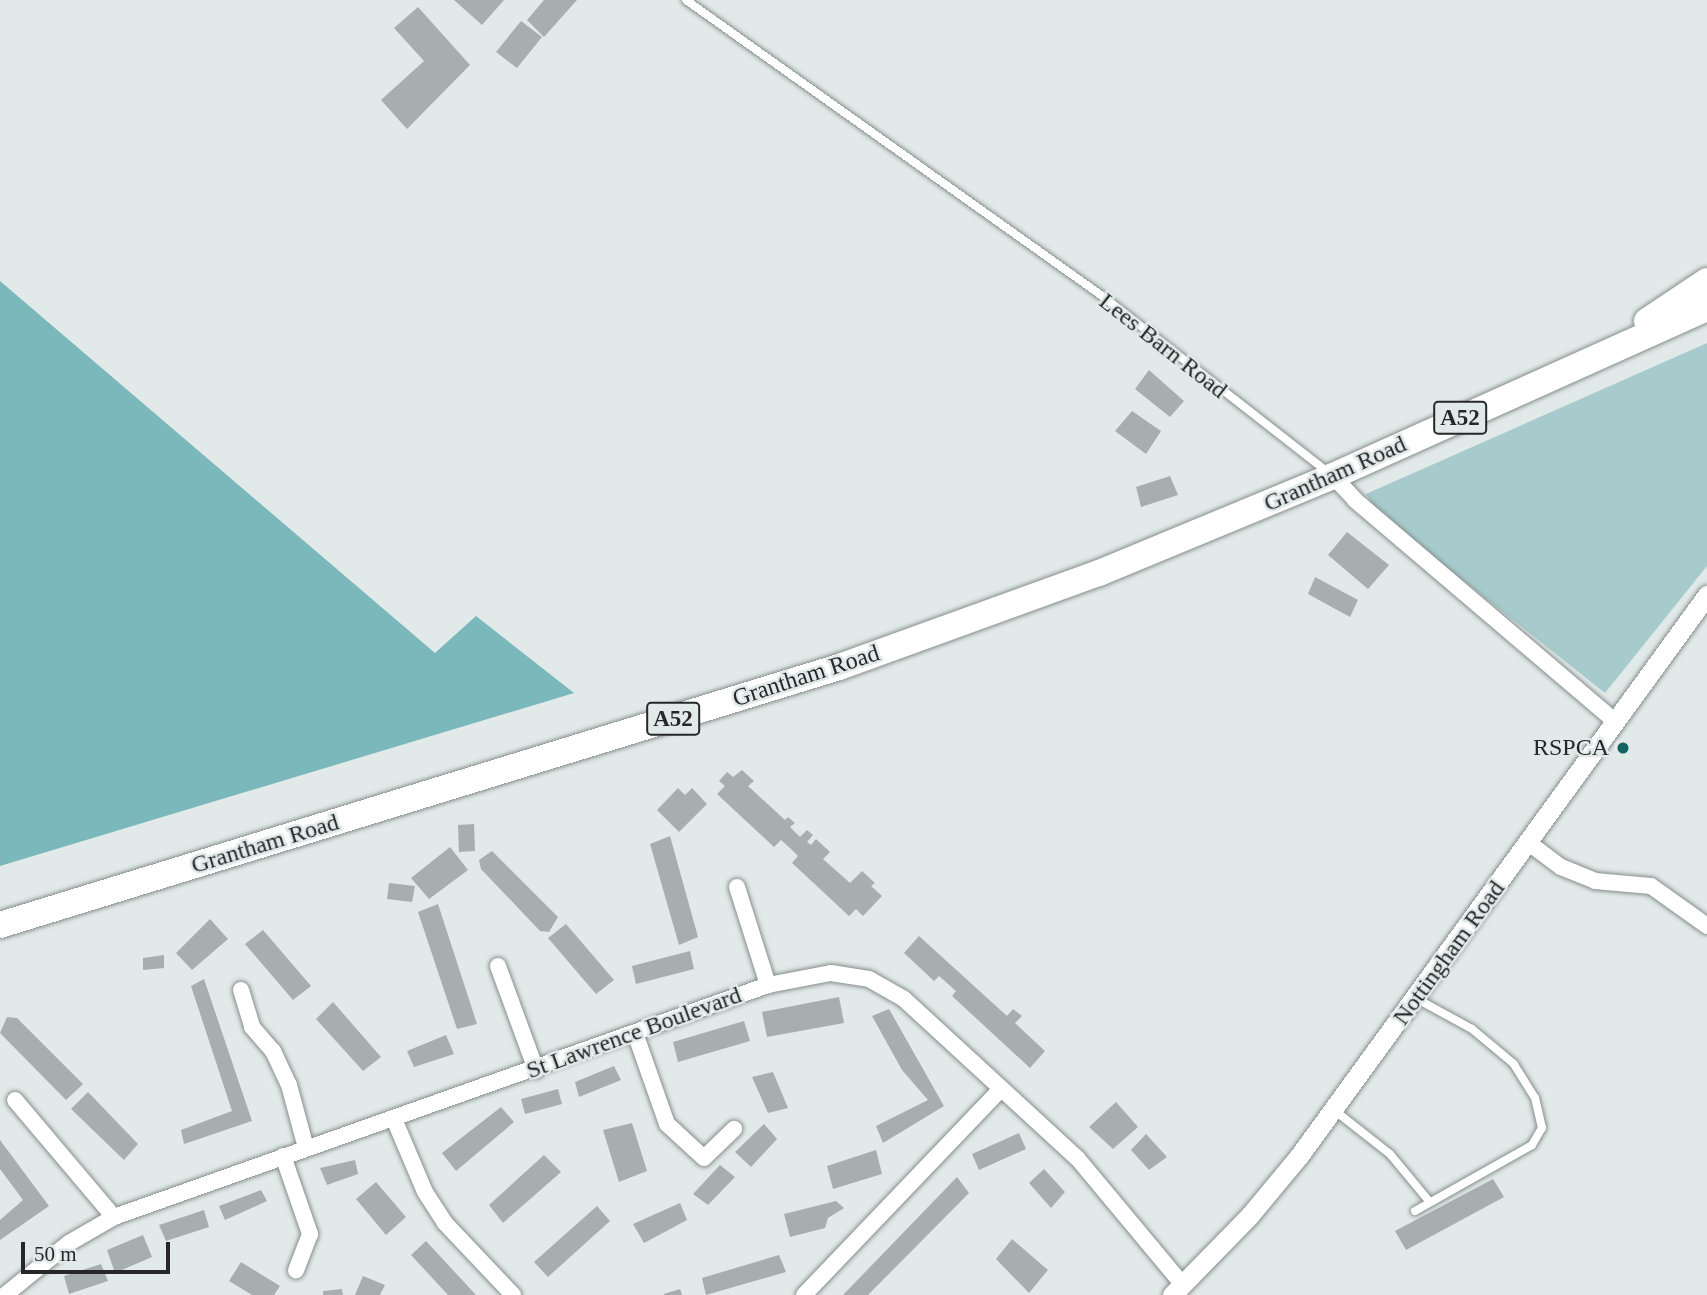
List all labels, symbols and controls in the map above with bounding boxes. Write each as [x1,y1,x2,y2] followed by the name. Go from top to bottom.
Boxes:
[1093,287,1233,405] street label: Lees Barn Road
[1432,398,1488,438] road number: A52
[1259,430,1411,518] street label: Grantham Road
[729,639,883,713] street label: Grantham Road
[645,699,701,738] road number: A52
[1533,734,1609,762] place label: RSPCA
[1615,740,1631,756] marker: RSPCA
[188,808,342,880] street label: Grantham Road
[1387,875,1511,1031] street label: Nottingham Road
[523,981,745,1085] street label: St Lawrence Boulevard
[24,1228,173,1272] scale bar
[34,1242,77,1266] text: 50 m

